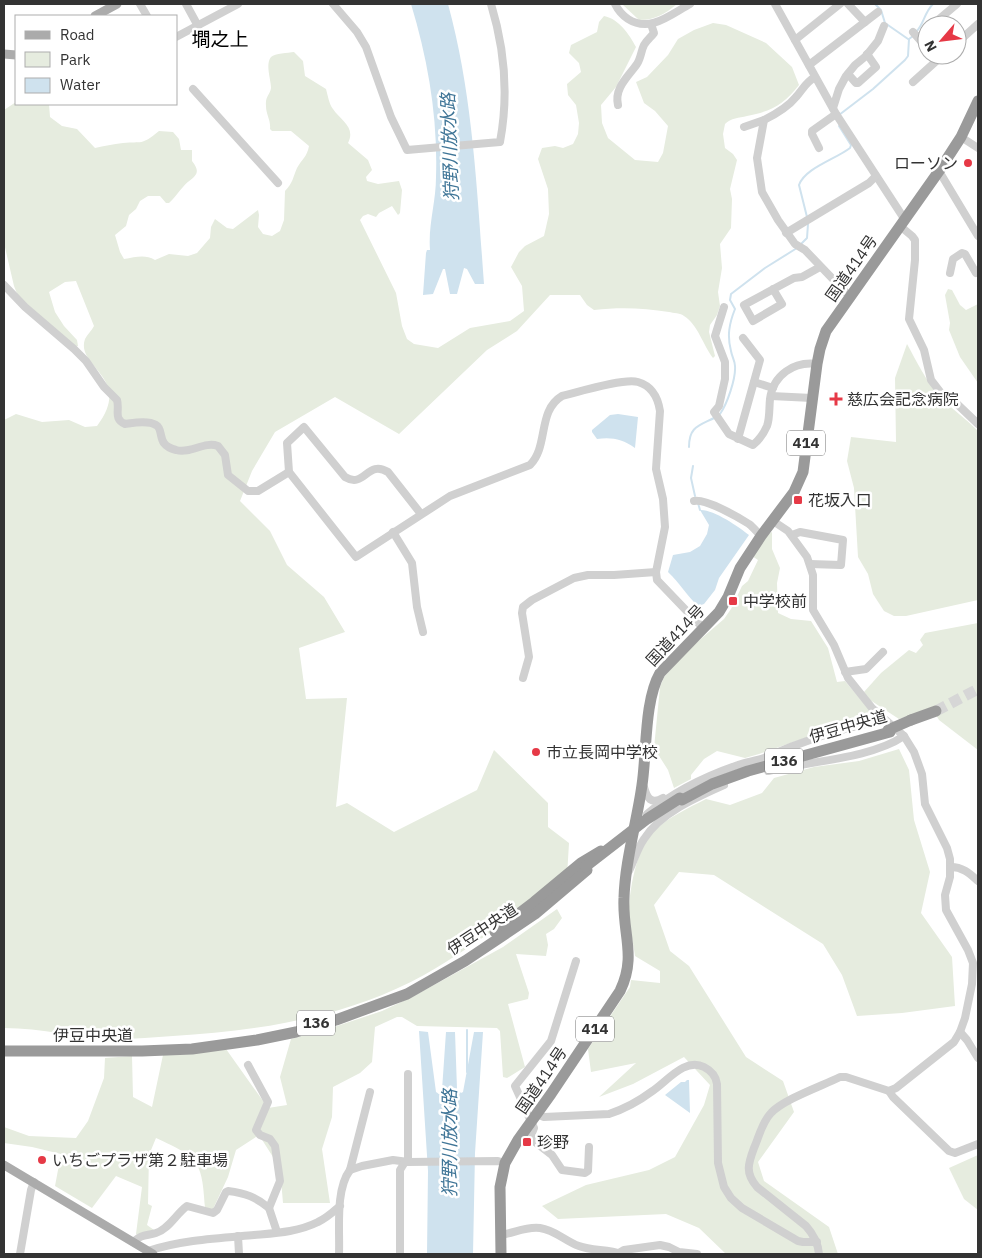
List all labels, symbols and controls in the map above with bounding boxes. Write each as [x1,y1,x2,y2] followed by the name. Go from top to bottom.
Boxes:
[15,15,178,105] legend
[917,15,967,65] north arrow
[60,25,95,44] text: Road
[191,27,249,51] district label: 墹之上
[920,37,941,55] text: N
[60,50,90,69] text: Park
[60,75,101,94] text: Water
[436,91,463,201] water label: 狩野川放水路
[894,153,958,173] place label: ローソン
[962,157,974,169] marker: ローソン
[821,231,881,305] street label: 国道414号
[847,389,959,409] place label: 慈広会記念病院
[829,392,843,406] marker: 慈広会記念病院
[787,430,825,456] road number: 414
[808,490,872,510] place label: 花坂入口
[792,494,804,506] marker: 花坂入口
[743,591,807,611] place label: 中学校前
[727,595,739,607] marker: 中学校前
[641,600,709,670] street label: 国道414号
[807,705,889,747] street label: 伊豆中央道
[546,742,658,762] place label: 市立長岡中学校
[530,746,542,758] marker: 市立長岡中学校
[765,748,803,774] road number: 136
[443,899,521,959] street label: 伊豆中央道
[297,1010,335,1036] road number: 136
[576,1016,614,1042] road number: 414
[53,1025,133,1045] street label: 伊豆中央道
[511,1043,571,1117] street label: 国道414号
[438,1087,461,1197] water label: 狩野川放水路
[537,1132,569,1152] place label: 珍野
[521,1136,533,1148] marker: 珍野
[52,1150,228,1170] place label: いちごプラザ第２駐車場
[36,1154,48,1166] marker: いちごプラザ第２駐車場

